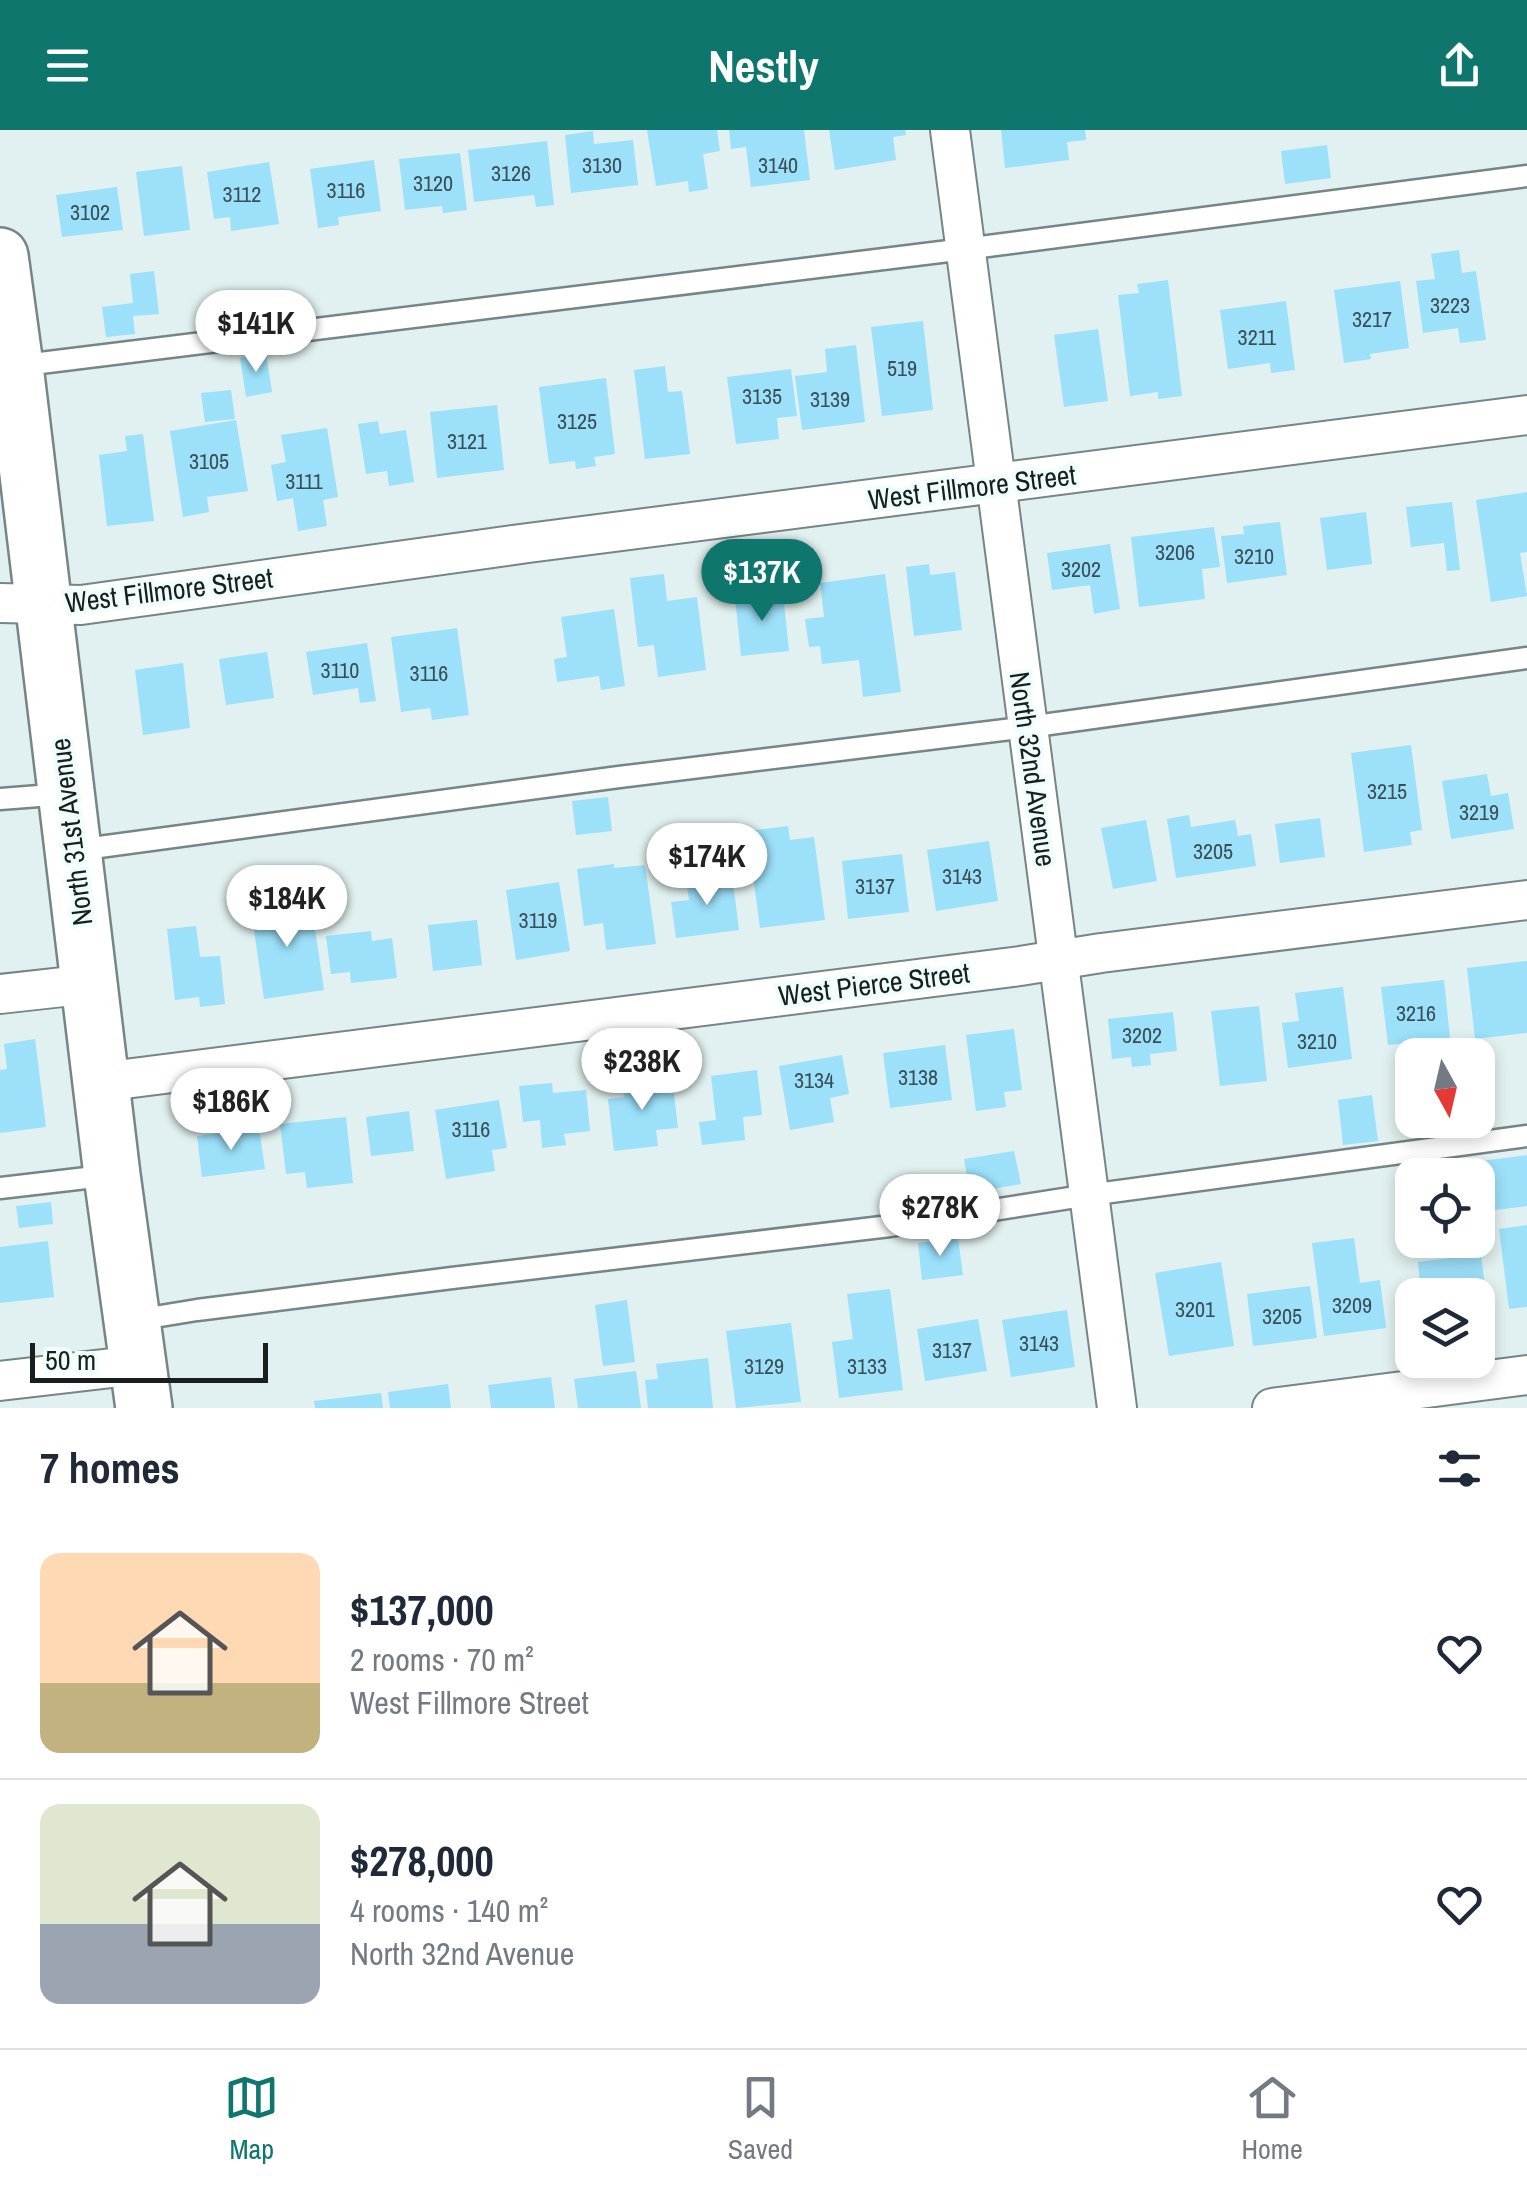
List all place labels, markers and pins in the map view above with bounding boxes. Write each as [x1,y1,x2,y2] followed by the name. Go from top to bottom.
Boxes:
[186,290,326,375] pin: $141K
[692,539,832,624] pin: $137K
[637,823,777,908] pin: $174K
[217,865,357,950] pin: $184K
[572,1028,712,1113] pin: $238K
[161,1068,301,1153] pin: $186K
[870,1174,1010,1259] pin: $278K

